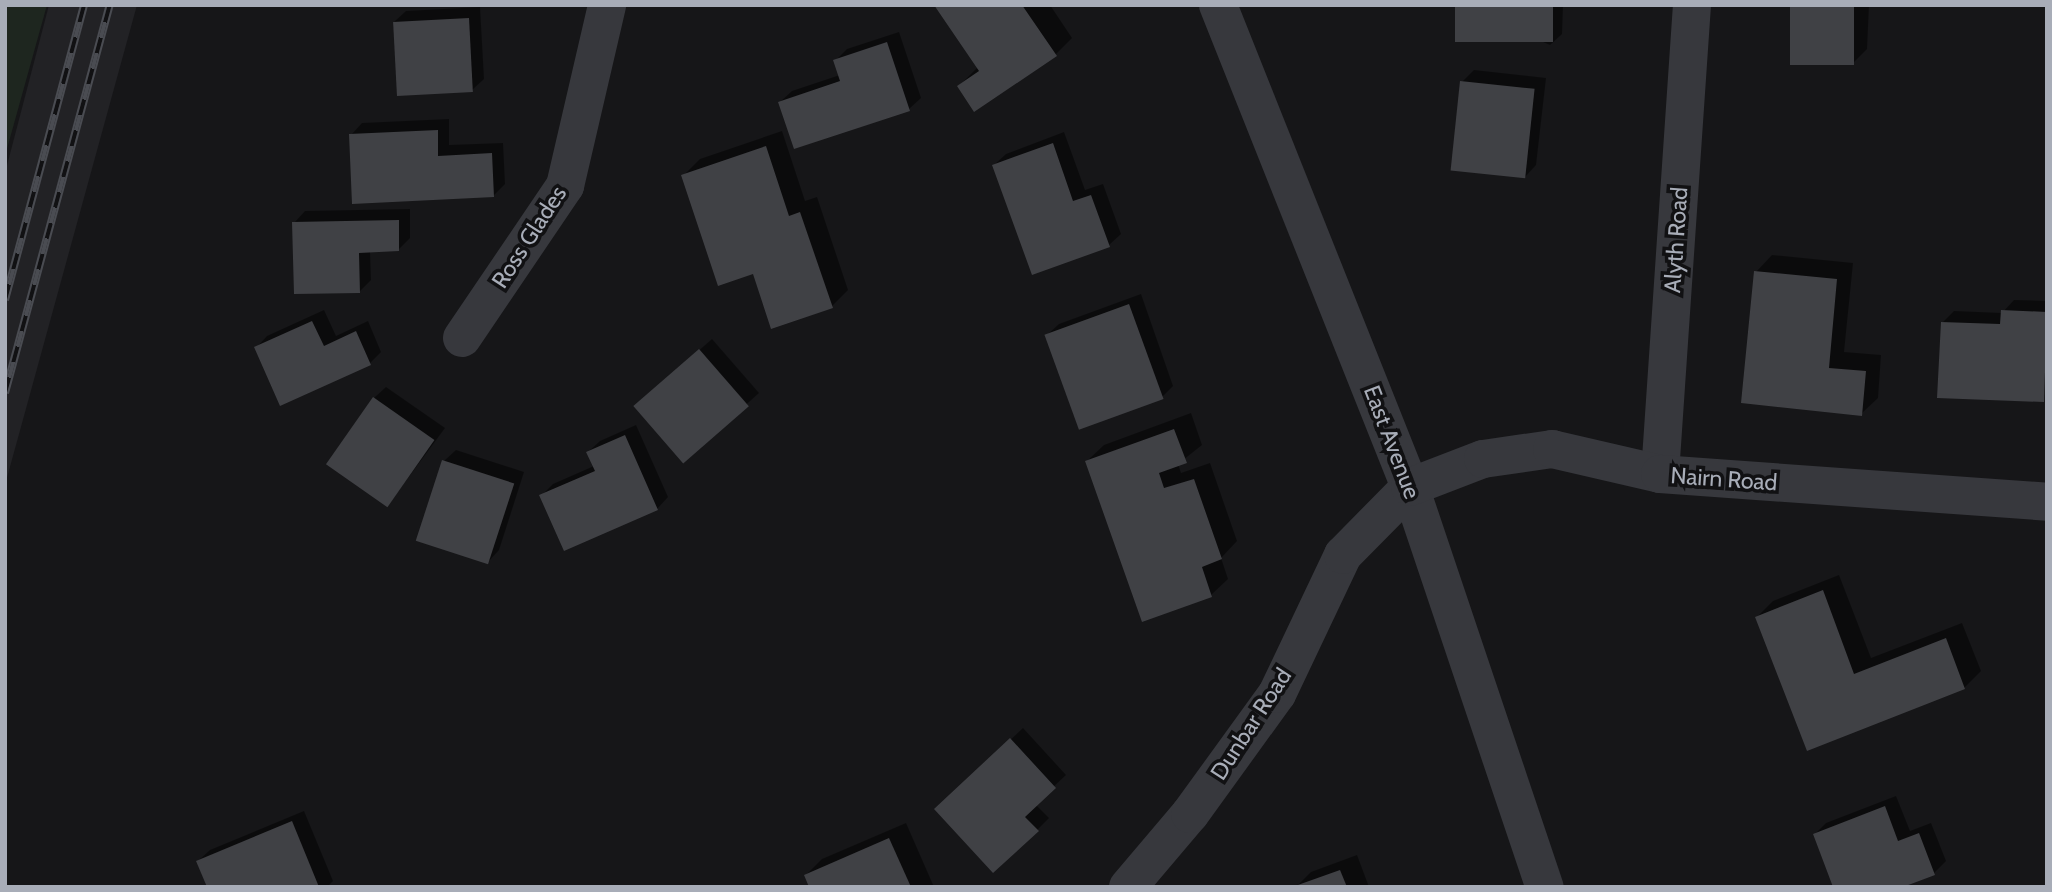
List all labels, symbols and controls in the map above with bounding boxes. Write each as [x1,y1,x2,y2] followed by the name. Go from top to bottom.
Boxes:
[486,181,572,293] street label: Ross Glades
[1659,186,1693,294] street label: Alyth Road
[1358,381,1426,503] street label: East Avenue
[1670,461,1778,497] street label: Nairn Road
[1205,663,1297,785] street label: Dunbar Road

